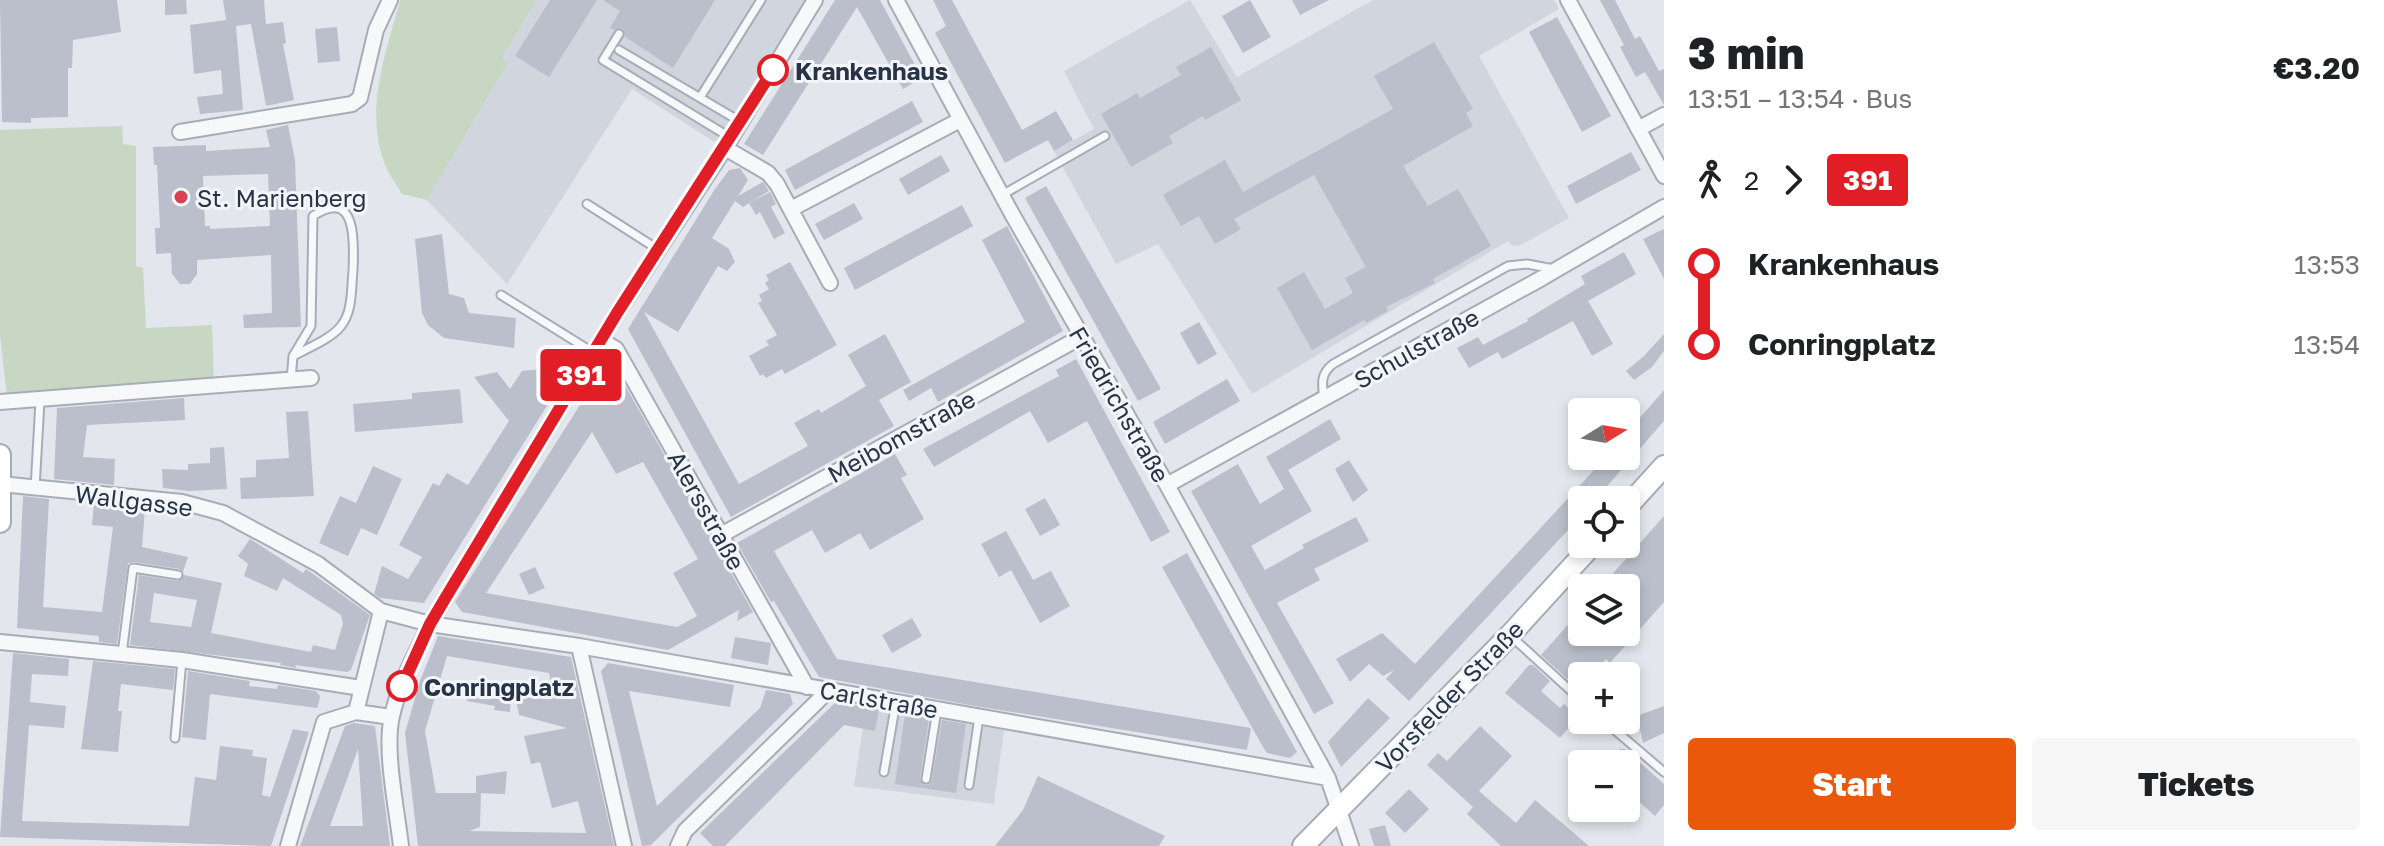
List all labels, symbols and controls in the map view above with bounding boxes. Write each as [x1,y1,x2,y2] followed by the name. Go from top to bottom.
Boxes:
[1688,26,1804,79] text: 3 min
[2273,50,2360,86] text: €3.20
[758,55,788,85] marker: Krankenhaus
[795,56,948,85] place label: Krankenhaus
[1688,83,1912,114] text: 13:51 – 13:54 · Bus
[1688,158,1732,202] icon: walk
[1771,158,1815,202] icon: forward
[1843,163,1892,196] text: 391
[1744,165,1759,196] text: 2
[197,183,367,212] place label: St. Marienberg
[172,188,190,206] marker: St. Marienberg
[1748,246,1939,282] text: Krankenhaus
[2294,249,2360,280] text: 13:53
[1349,302,1483,394] street label: Schulstraße
[1064,321,1176,487] street label: Friedrichstraße
[1748,326,1936,362] text: Conringplatz
[2293,329,2360,360] text: 13:54
[535,349,627,401] line badge: 391
[556,358,606,391] text: 391
[822,384,980,488] street label: Meibomstraße
[1568,398,1640,470] north arrow
[1568,398,1640,822] map controls
[662,445,752,575] street label: Alersstraße
[73,478,195,522] street label: Wallgasse
[1568,486,1640,558] button: locate
[1568,574,1640,646] button: layers
[1369,614,1529,778] street label: Vorsfelder Straße
[1568,662,1640,734] button: +
[387,671,417,701] marker: Conringplatz
[424,672,574,701] place label: Conringplatz
[818,674,940,724] street label: Carlstraße
[1688,738,2016,830] button: Start
[2032,738,2360,830] button: Tickets
[1568,750,1640,822] button: −

